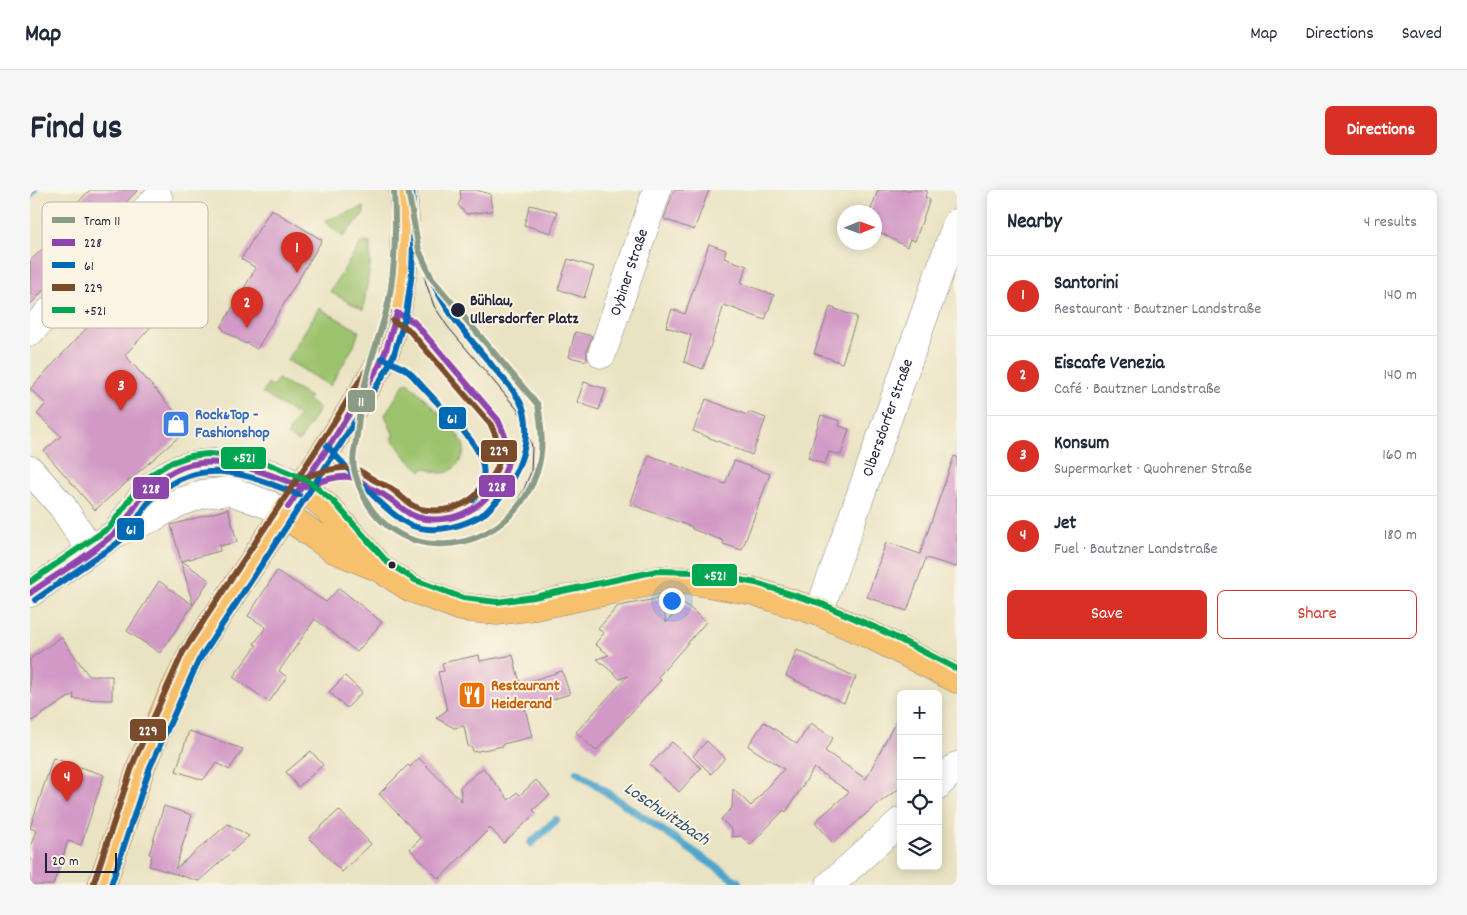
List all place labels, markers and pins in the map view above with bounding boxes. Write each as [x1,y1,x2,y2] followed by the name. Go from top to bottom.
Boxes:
[281,232,313,273] pin: 1
[231,287,263,328] pin: 2
[470,290,579,331] place label: Bühlau, Ullersdorfer Platz
[449,301,467,319] marker: Bühlau, Ullersdorfer Platz
[105,370,137,411] pin: 3
[195,404,270,445] place label: Rock&Top - Fashionshop
[161,409,191,439] shop icon: Rock&Top - Fashionshop
[387,560,397,570] unlabelled marker
[491,675,560,716] place label: Restaurant Heiderand
[457,680,487,710] restaurant icon: Restaurant Heiderand
[51,761,83,802] pin: 4

